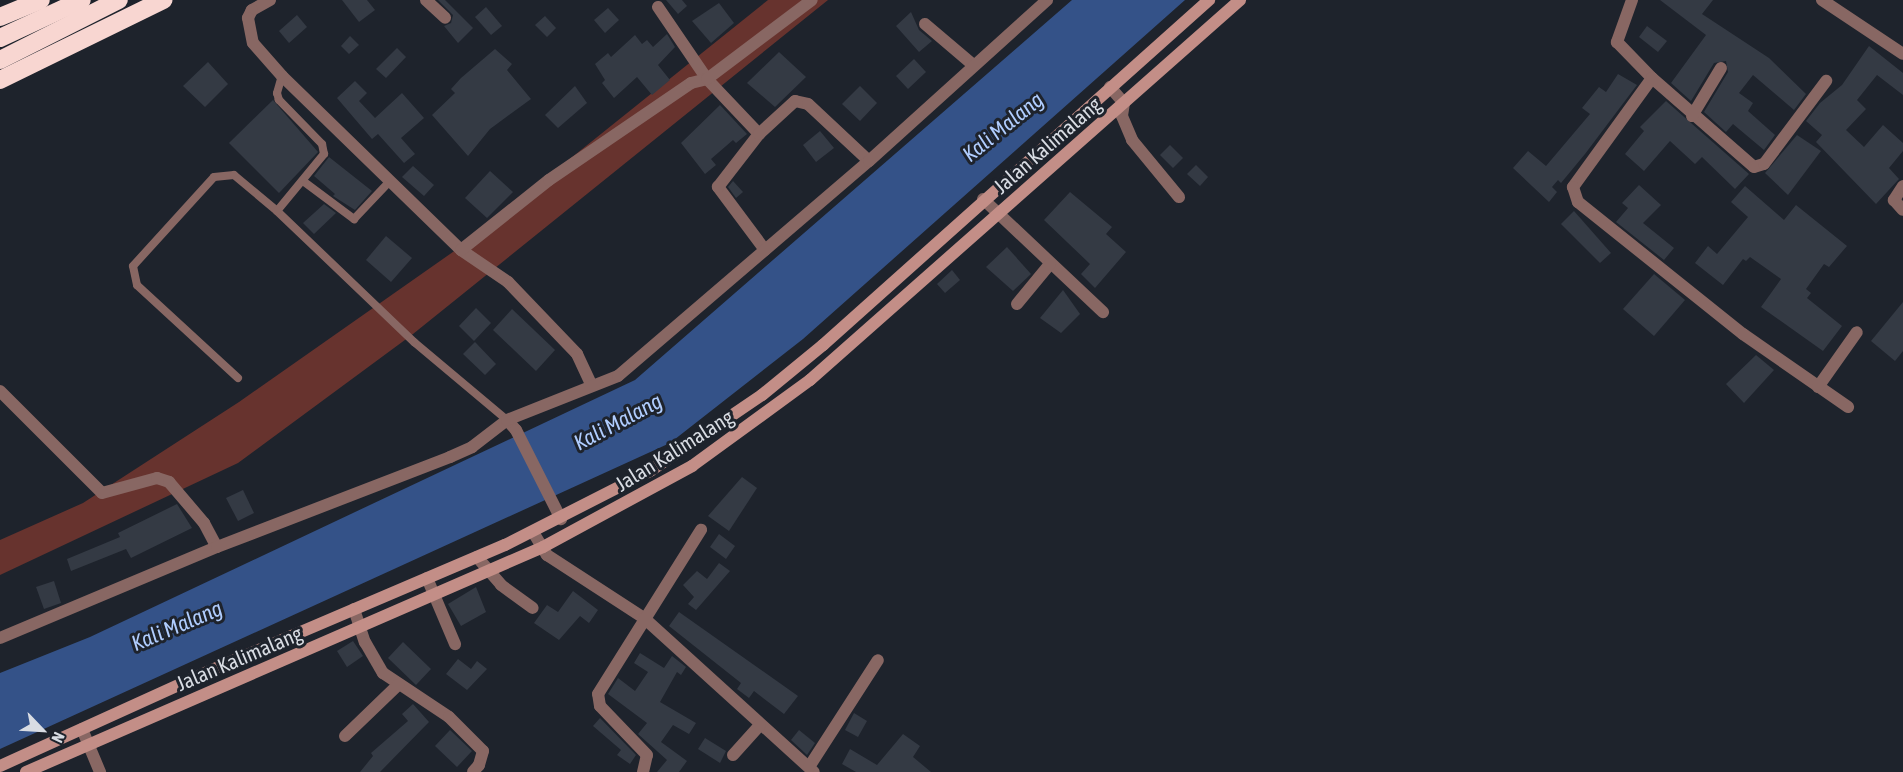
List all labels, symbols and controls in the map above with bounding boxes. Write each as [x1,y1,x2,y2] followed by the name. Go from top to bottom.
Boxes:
[957,86,1049,168] water label: Kali Malang
[988,91,1106,199] street label: Jalan Kalimalang
[569,388,667,456] water label: Kali Malang
[610,404,738,496] street label: Jalan Kalimalang
[128,595,226,657] water label: Kali Malang
[172,620,306,696] street label: Jalan Kalimalang
[12,700,72,760] north arrow
[48,730,68,746] text: N

